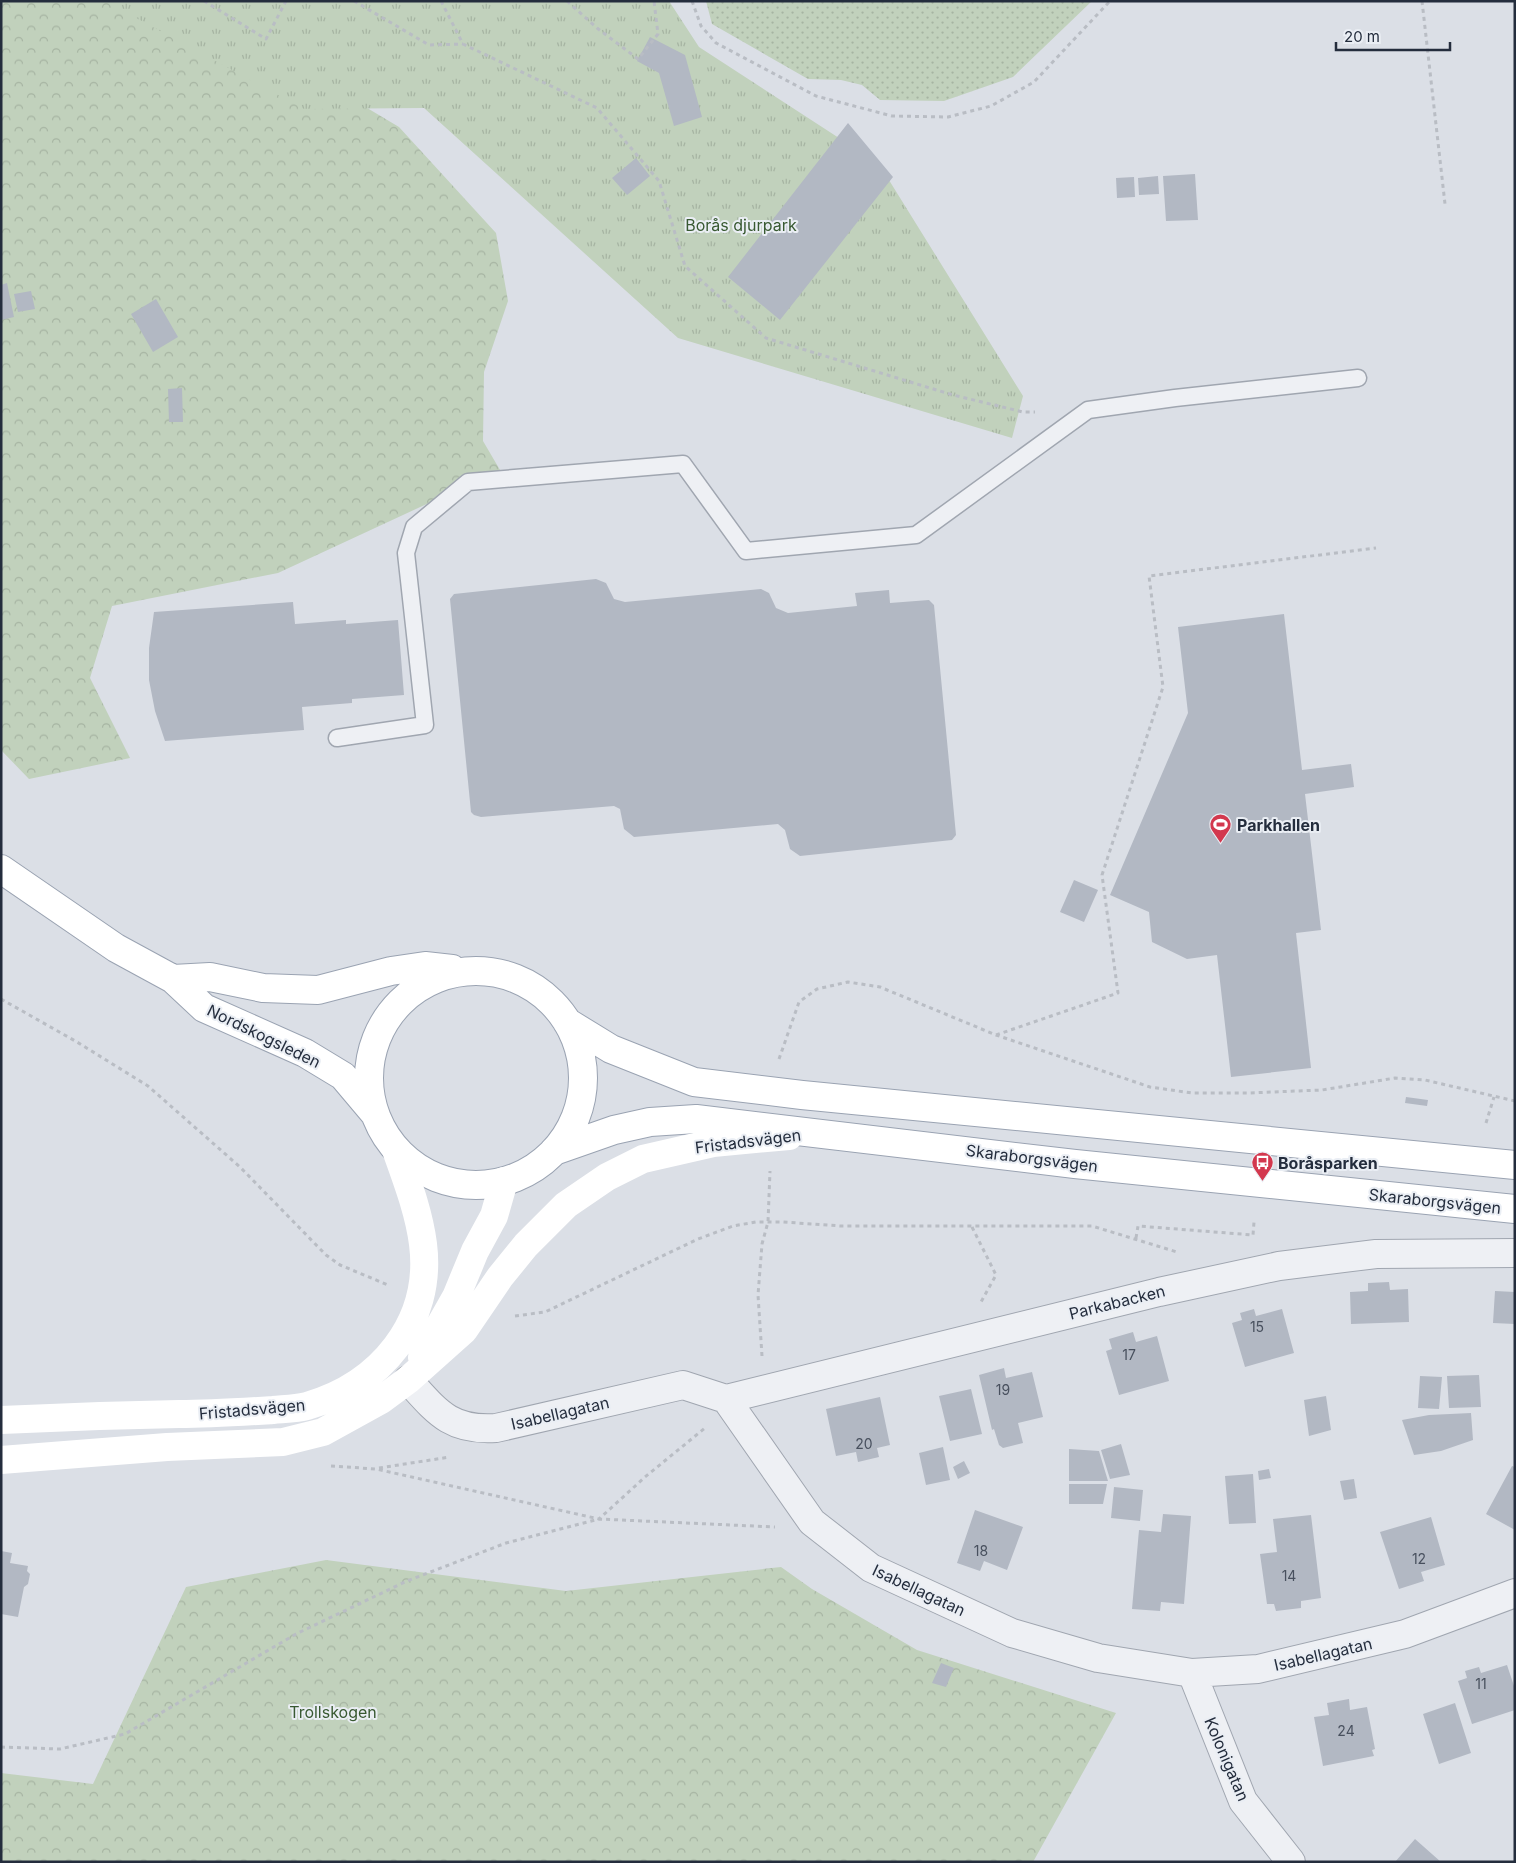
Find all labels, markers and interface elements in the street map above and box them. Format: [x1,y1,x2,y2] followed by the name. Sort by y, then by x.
[1336,20,1450,52] scale bar
[1344,27,1380,46] text: 20 m
[685,215,797,235] park label: Borås djurpark
[1209,813,1233,844] sports icon: Parkhallen
[1237,815,1320,835] place label: Parkhallen
[204,1000,324,1072] street label: Nordskogsleden
[694,1125,802,1157] street label: Fristadsvägen
[965,1140,1099,1176] street label: Skaraborgsvägen
[1250,1151,1274,1182] bus stop icon: Boråsparken
[1278,1153,1378,1173] place label: Boråsparken
[1368,1184,1502,1218] street label: Skaraborgsvägen
[1067,1280,1167,1324] street label: Parkabacken
[1250,1318,1264,1335] house number: 15
[1122,1346,1136,1363] house number: 17
[996,1381,1010,1398] house number: 19
[509,1392,611,1434] street label: Isabellagatan
[198,1394,306,1424] street label: Fristadsvägen
[855,1435,873,1452] house number: 20
[974,1542,988,1559] house number: 18
[1412,1550,1426,1567] house number: 12
[869,1560,969,1620] street label: Isabellagatan
[1282,1567,1296,1584] house number: 14
[1272,1633,1374,1675] street label: Isabellagatan
[1475,1675,1487,1692] house number: 11
[289,1702,377,1722] park label: Trollskogen
[1200,1714,1254,1804] street label: Kolonigatan
[1337,1722,1355,1739] house number: 24

